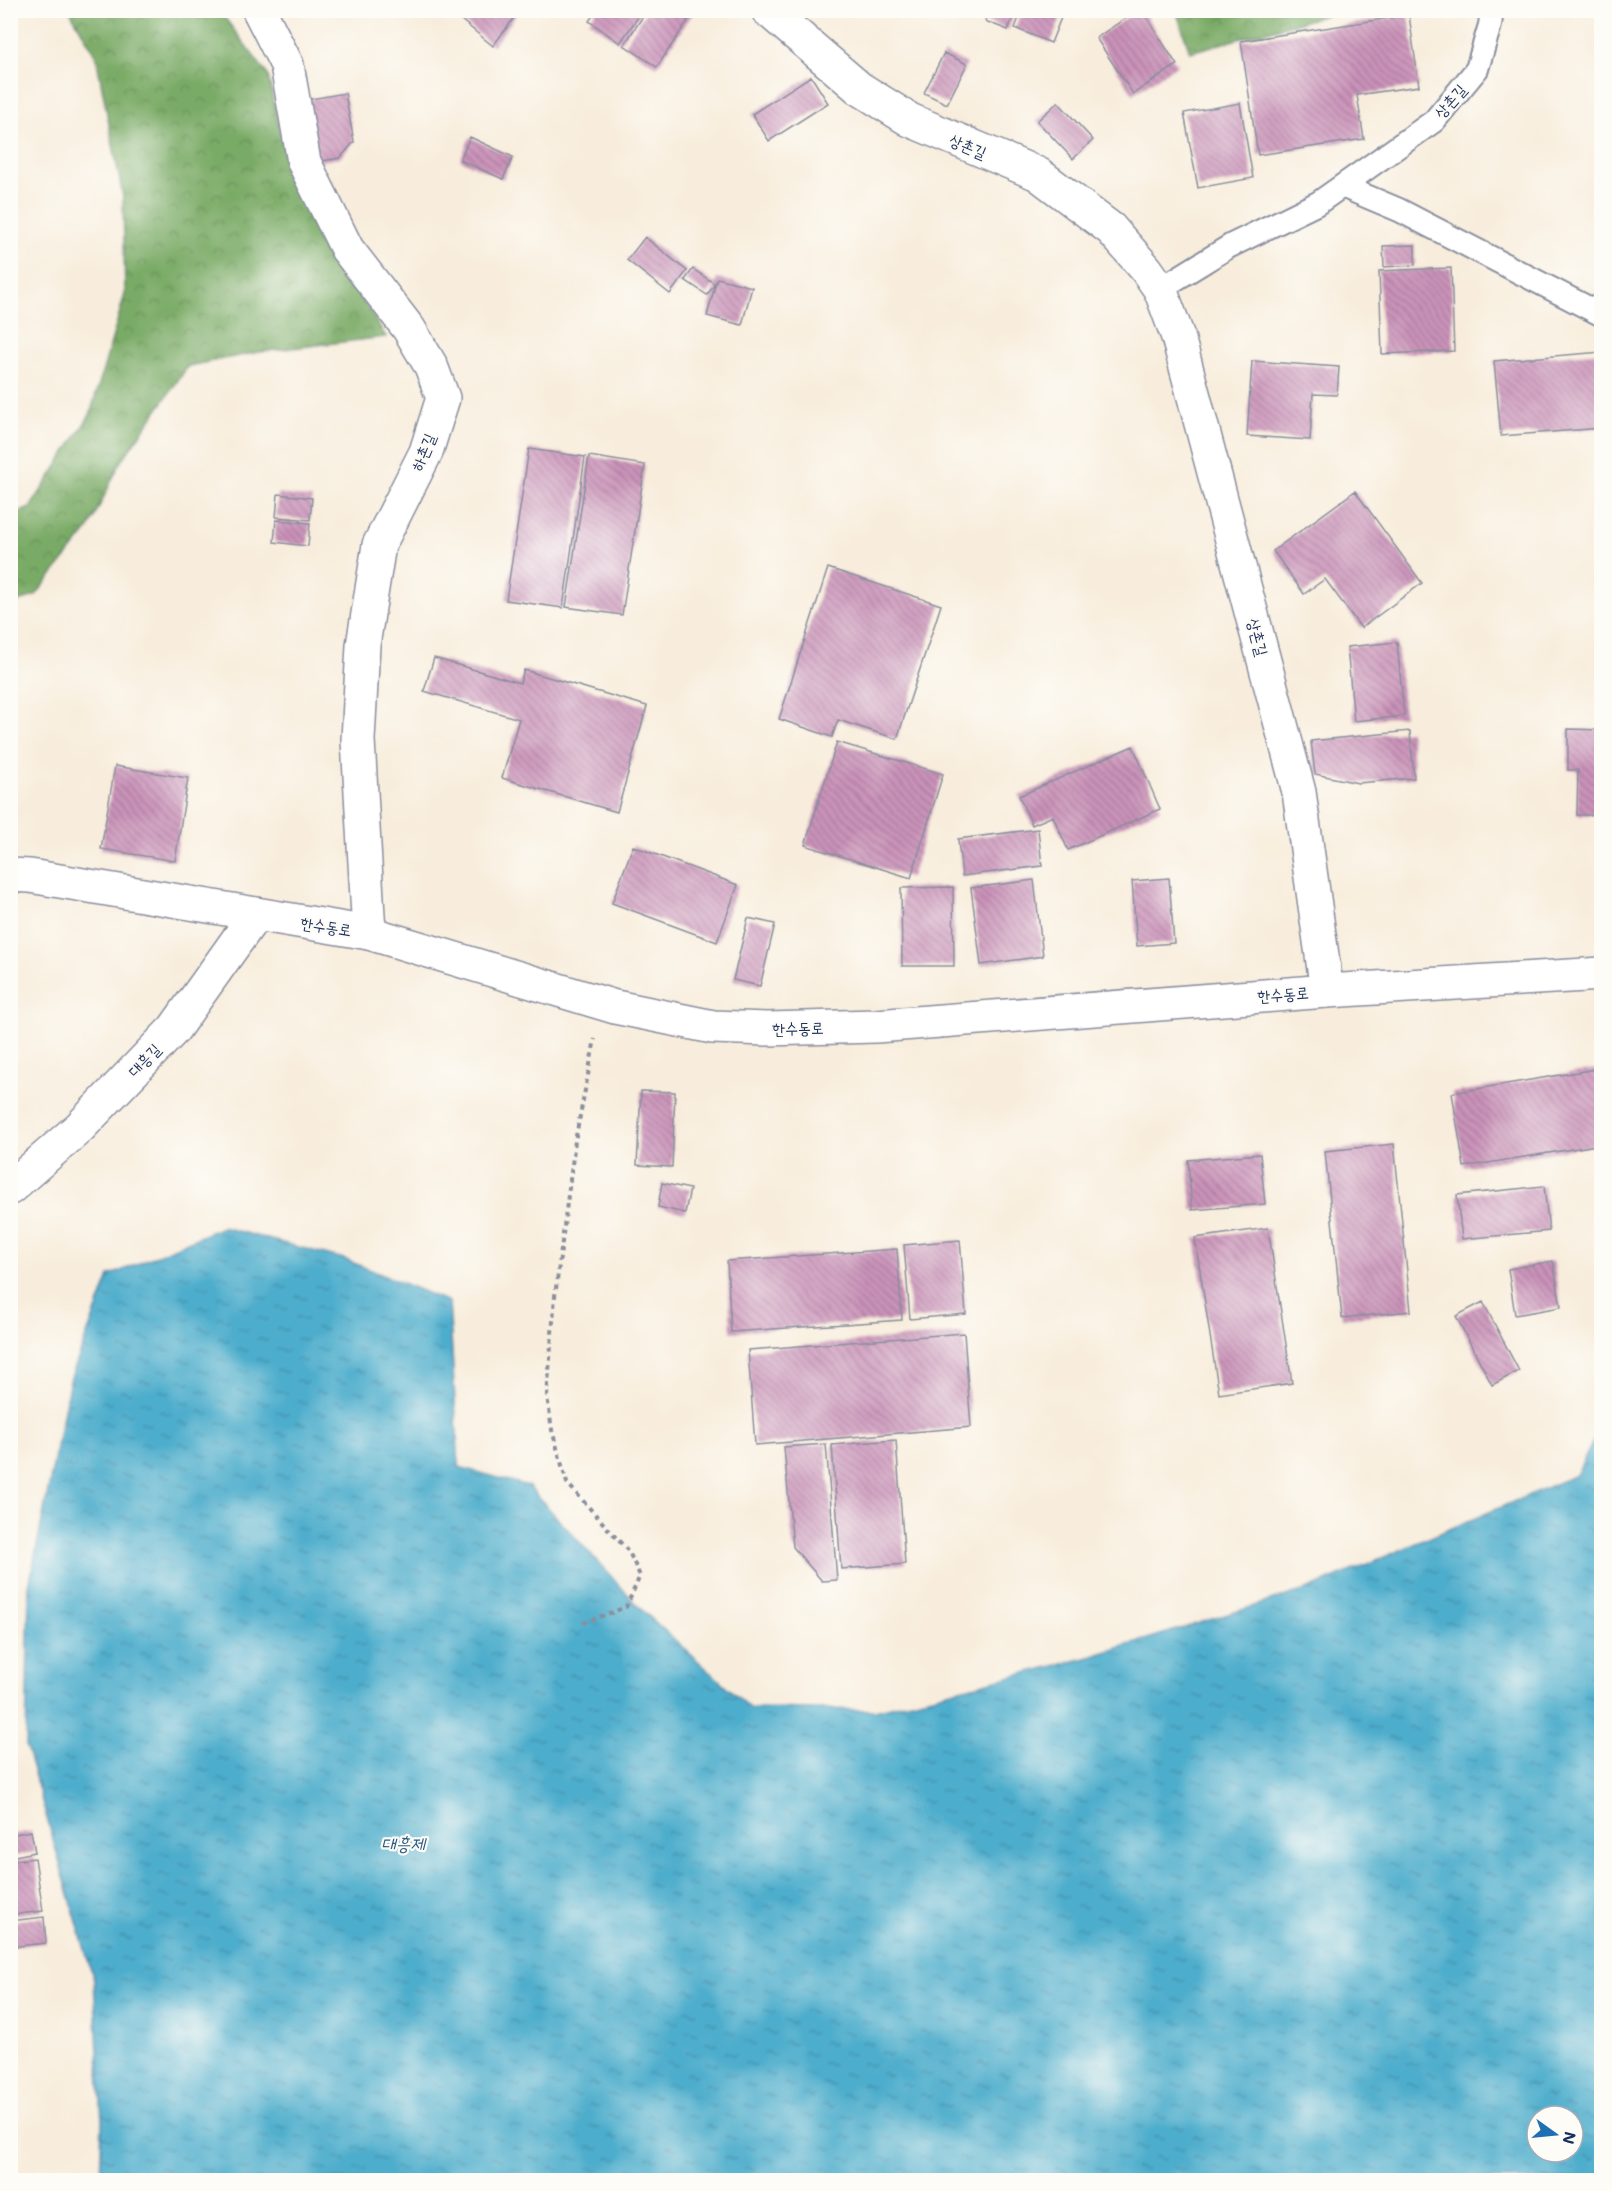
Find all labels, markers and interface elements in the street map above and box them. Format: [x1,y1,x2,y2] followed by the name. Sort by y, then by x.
[1429,79,1470,122] street label: 상촌길
[946,128,990,163] street label: 상촌길
[406,430,440,474] street label: 하촌길
[1243,615,1274,658] street label: 상촌길
[299,911,353,940] street label: 한수동로
[1257,981,1309,1006] street label: 한수동로
[772,1017,824,1038] street label: 한수동로
[123,1038,165,1081] street label: 대흥길
[381,1831,427,1855] water label: 대흥제
[1525,2104,1585,2164] north arrow
[1558,2129,1582,2147] text: N

